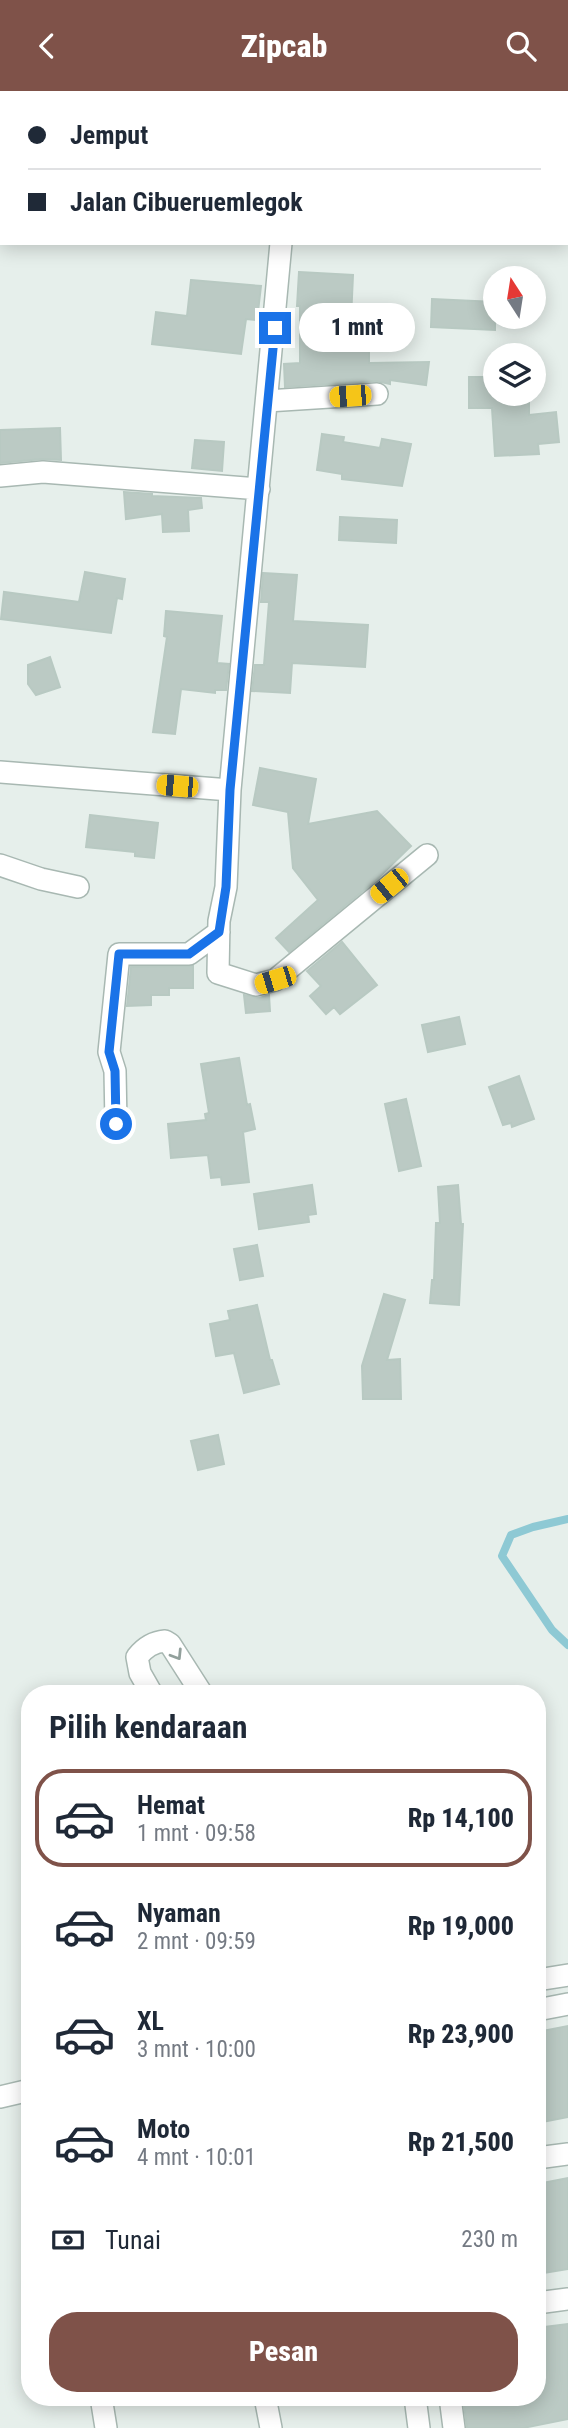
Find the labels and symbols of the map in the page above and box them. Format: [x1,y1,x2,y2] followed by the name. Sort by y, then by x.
[483,266,546,329] north arrow
[300,303,415,353] callout: 1 mnt
[259,312,291,344] route end
[329,384,372,408] car
[156,774,199,798] car
[367,865,412,907] car
[252,964,299,996] car
[100,1108,132,1140] route start
[168,1647,181,1660] one-way arrow

